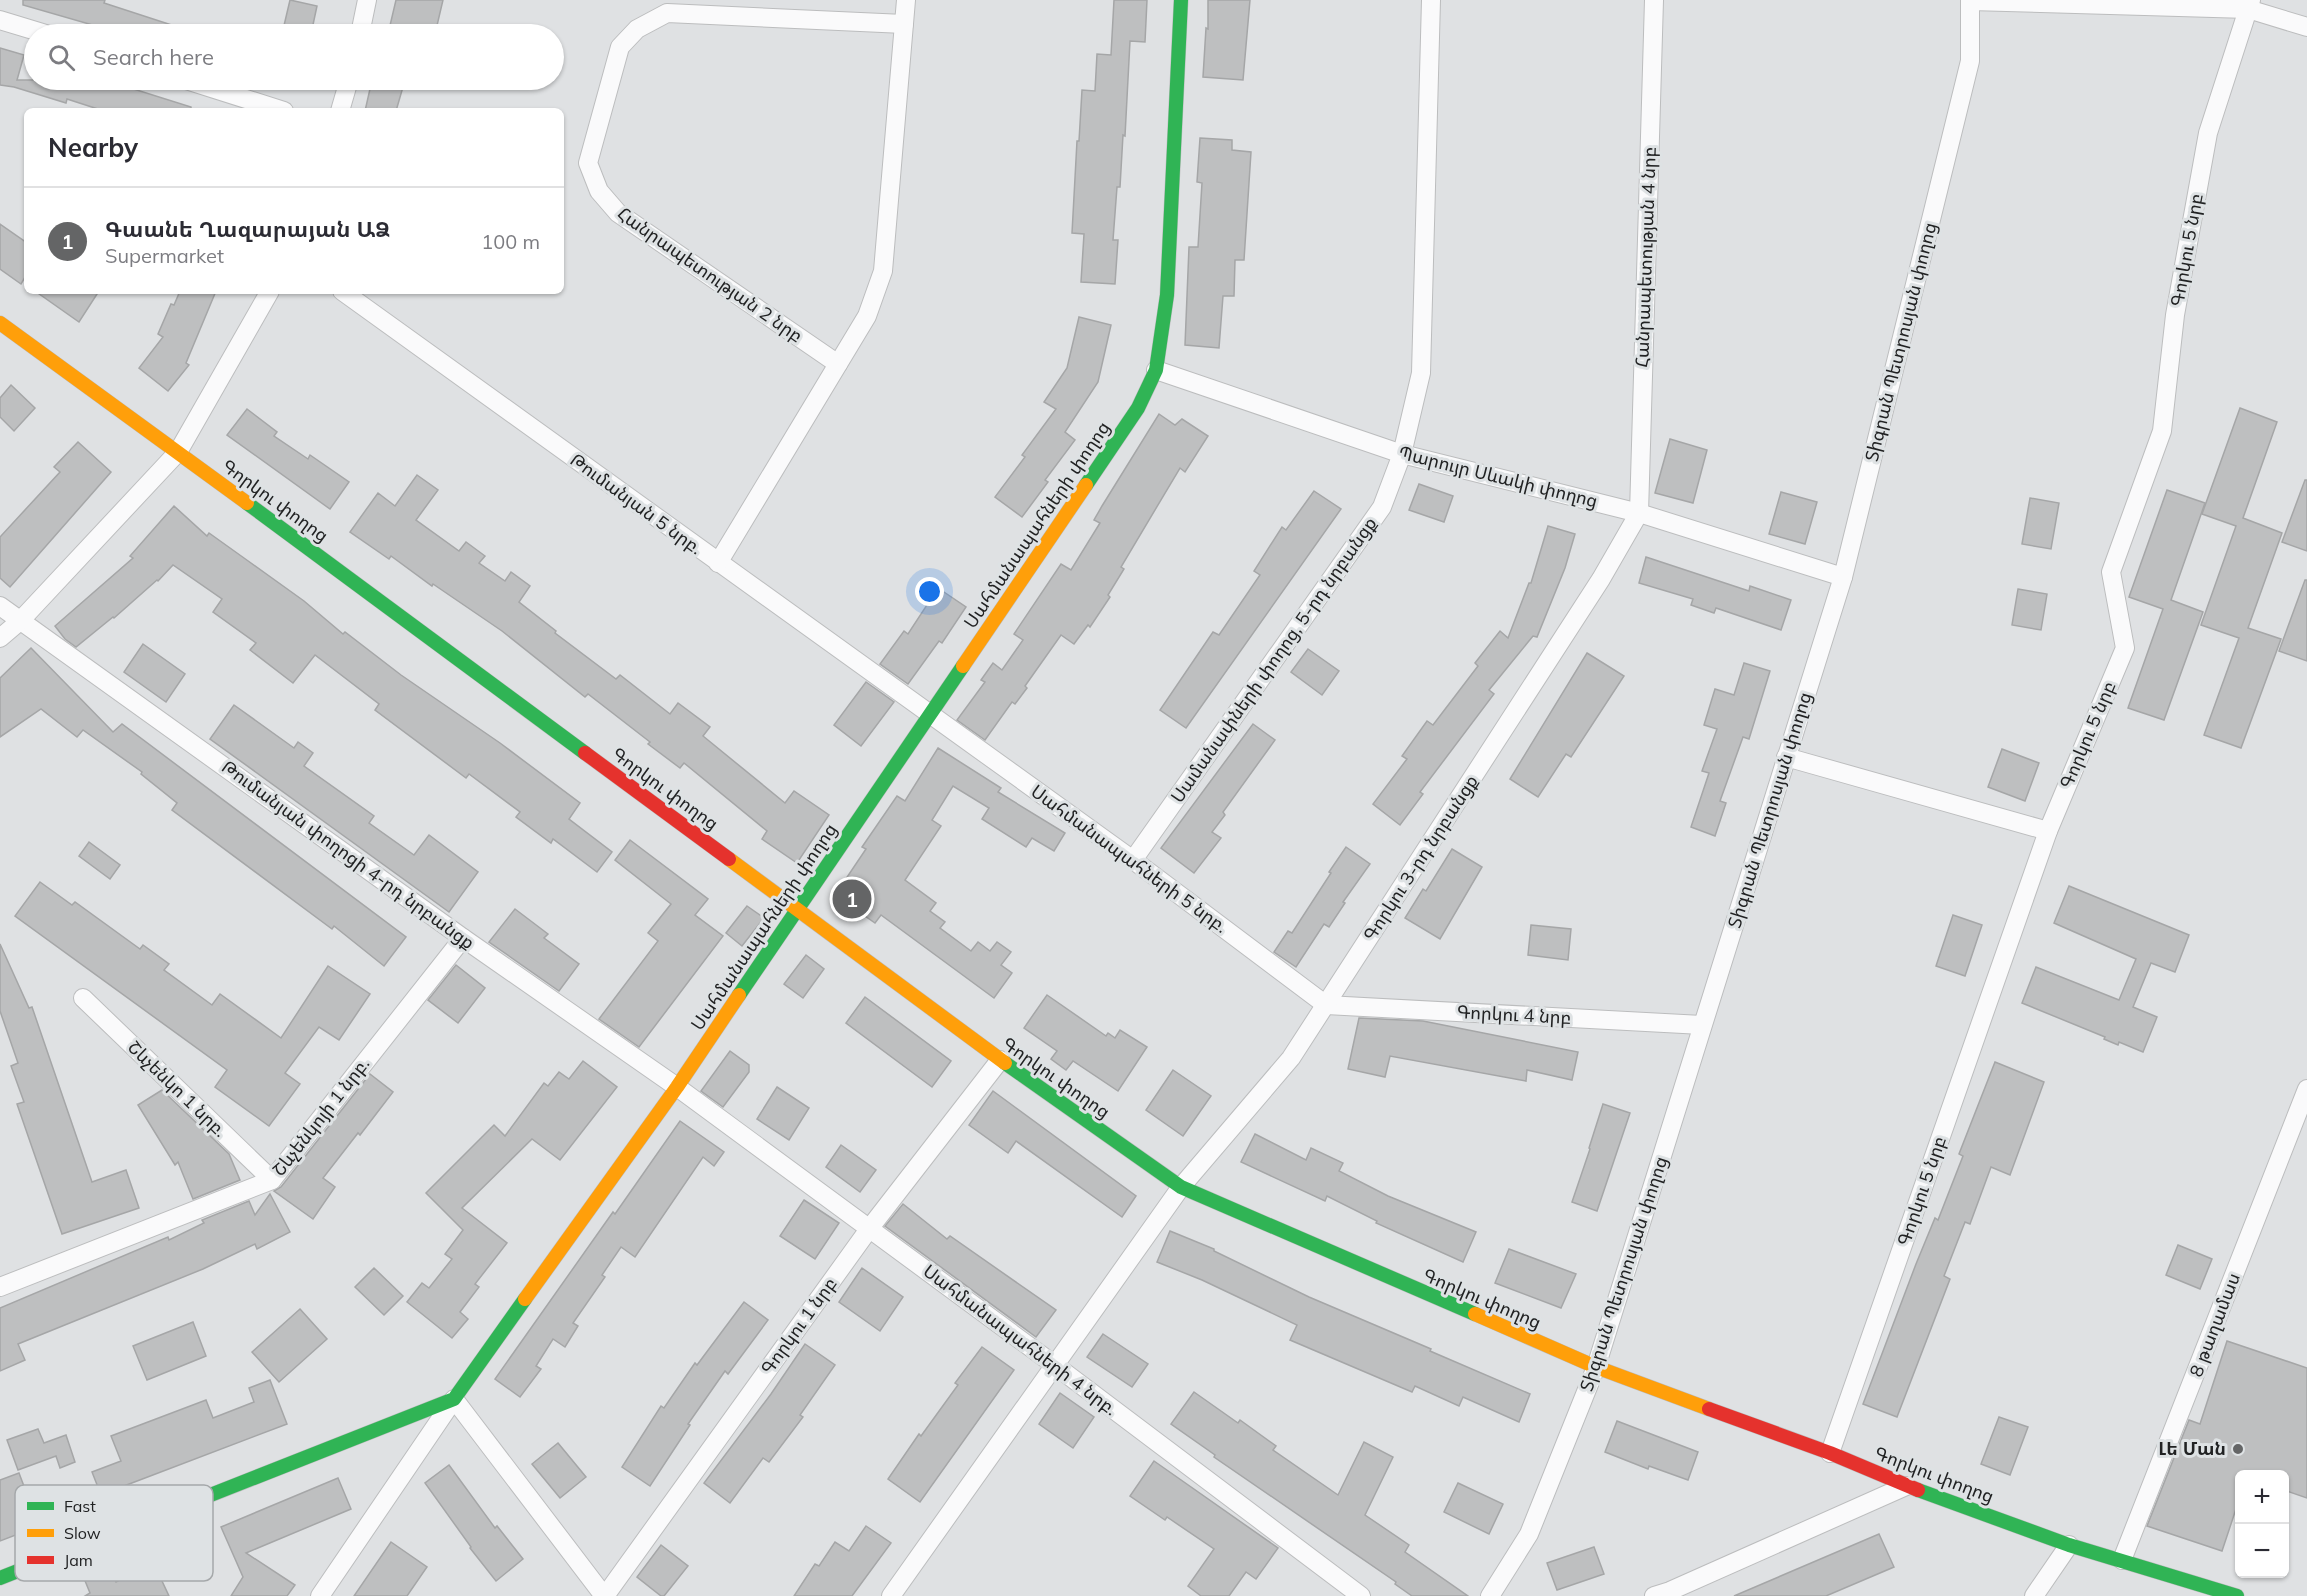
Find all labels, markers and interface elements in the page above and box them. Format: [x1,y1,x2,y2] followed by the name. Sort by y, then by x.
[24,24,564,90] search box
[45,41,78,74] icon: search
[93,43,214,71] text: Search here
[48,131,138,164] text: Nearby
[1630,146,1661,368] street label: Հանրապետության 4 նրբ
[2165,191,2208,308] street label: Գորկու 5 նրբ
[613,202,807,347] street label: Հանրապետության 2 նրբ
[105,215,390,243] text: Գաանե Ղազարայան ԱՁ
[1860,220,1941,464] street label: Տիգրան Պետրոսյան փողոց
[62,229,74,254] text: 1
[481,229,540,254] text: 100 m
[105,243,224,268] text: Supermarket
[959,417,1115,633] street label: Սահմանապահների փողոց
[1396,441,1600,512] street label: Պարույր Սևակի փողոց
[566,448,707,559] street label: Թումանյան 5 նրբ.
[217,454,333,547] street label: Գորկու փողոց
[1166,512,1382,807] street label: Սամանափների փողոց, 5-րդ նրբանցք
[915,577,944,606] your location
[2055,678,2121,792] street label: Գորկու 5 նրբ
[1723,689,1816,931] street label: Տիգրան Պետրոսյան փողոց
[607,742,723,835] street label: Գորկու փողոց
[217,755,479,954] street label: Թումանյան փողոցի 4-րդ նրբանցք
[1358,770,1483,945] street label: Գորկու 3-րդ նրբանցք
[1027,780,1232,938] street label: Սահմանապահների 5 նրբ.
[686,819,842,1035] street label: Սահմանապահների փողոց
[832,876,872,922] pin: 1
[1456,1000,1572,1029] street label: Գորկու 4 նրբ
[998,1032,1115,1123] street label: Գորկու փողոց
[123,1036,232,1142] street label: Շևչենկո 1 նրբ.
[267,1053,374,1181] street label: Շևչենկոյի 1 նրբ.
[1892,1133,1951,1249] street label: Գորկու 5 նրբ
[1575,1154,1672,1394] street label: Տիգրան Պետրոսյան փողոց
[919,1259,1122,1420] street label: Սահմանապահների 4 նրբ.
[1420,1263,1545,1334] street label: Գորկու փողոց
[2184,1270,2245,1380] street label: 8 թաղամաս
[756,1273,842,1379] street label: Գորկու 1 նրբ
[2158,1437,2226,1460] place label: Լե Ման
[1871,1441,1997,1508] street label: Գորկու փողոց
[2231,1442,2245,1456] marker: Լե Ման
[2235,1470,2289,1578] map controls
[2235,1470,2289,1524] button: +
[15,1485,213,1581] legend
[64,1496,96,1516] text: Fast
[64,1523,101,1543] text: Slow
[2235,1524,2289,1578] button: −
[64,1550,93,1570] text: Jam

